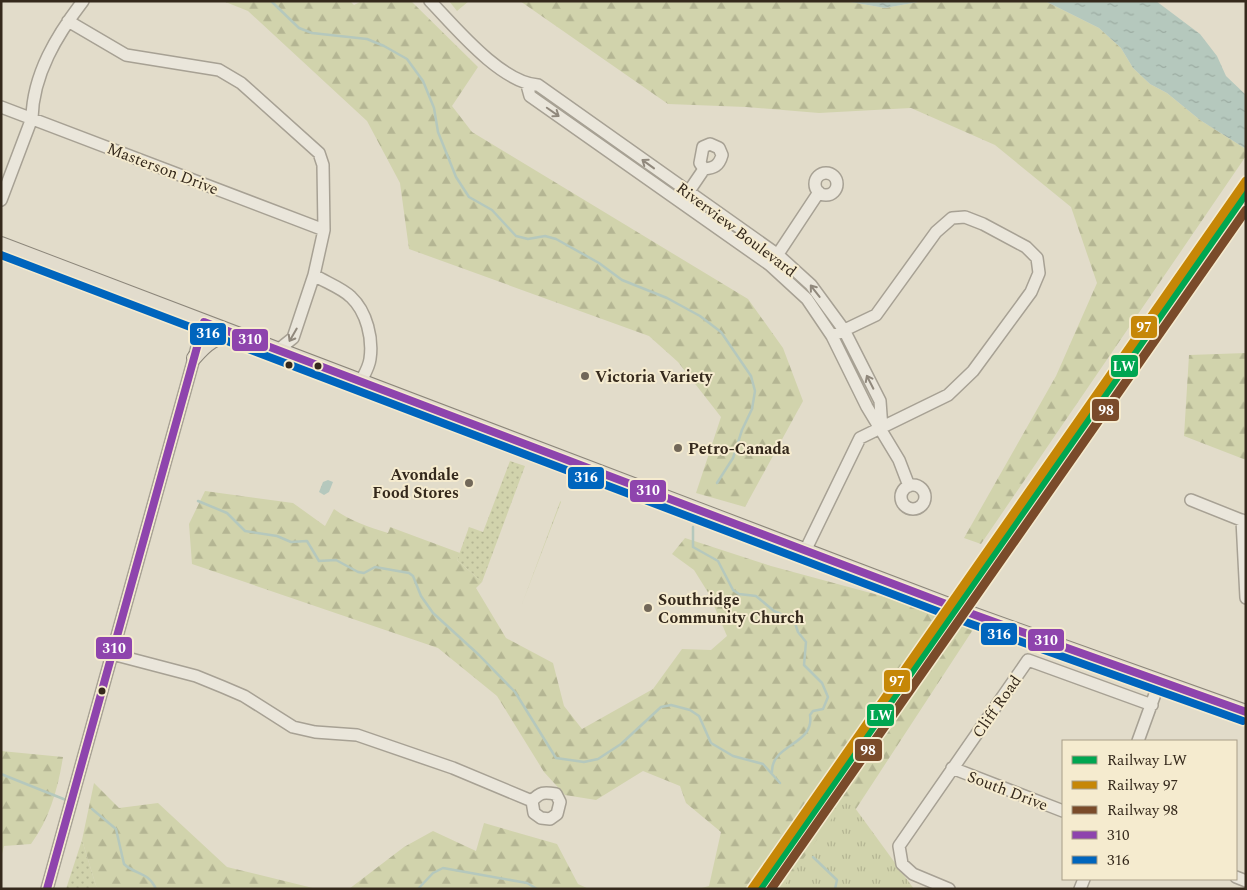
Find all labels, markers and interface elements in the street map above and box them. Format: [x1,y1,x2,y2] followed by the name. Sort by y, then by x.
[546,107,560,117] one-way arrow
[103,137,222,201] street label: Masterson Drive
[641,159,655,169] one-way arrow
[671,176,802,283] street label: Riverview Boulevard
[809,285,820,298] one-way arrow
[1130,315,1158,339] line badge: 97
[1136,317,1152,338] text: 97
[189,322,227,346] line badge: 316
[196,323,220,344] text: 316
[287,327,297,341] one-way arrow
[231,328,269,352] line badge: 310
[238,329,262,350] text: 310
[1110,354,1139,378] line badge: LW
[1112,356,1136,377] text: LW
[284,360,294,370] unlabelled marker
[313,361,323,371] unlabelled marker
[595,365,714,389] place label: Victoria Variety
[579,370,591,382] marker: Victoria Variety
[865,375,874,390] one-way arrow
[1091,398,1120,422] line badge: 98
[1098,400,1114,421] text: 98
[688,437,791,461] place label: Petro-Canada
[672,442,684,454] marker: Petro-Canada
[372,463,459,505] place label: Avondale Food Stores
[567,466,605,490] line badge: 316
[574,467,598,488] text: 316
[463,477,475,489] marker: Avondale Food Stores
[629,479,667,503] line badge: 310
[636,480,660,501] text: 310
[658,588,805,630] place label: Southridge Community Church
[642,602,654,614] marker: Southridge Community Church
[980,622,1018,646] line badge: 316
[987,624,1011,645] text: 316
[1027,628,1065,652] line badge: 310
[1034,630,1058,651] text: 310
[95,636,133,660] line badge: 310
[102,638,126,659] text: 310
[883,669,911,693] line badge: 97
[966,670,1027,743] street label: Cliff Road
[889,671,905,692] text: 97
[97,686,107,696] unlabelled marker
[866,703,895,727] line badge: LW
[869,705,893,726] text: LW
[854,738,883,762] line badge: 98
[860,740,876,761] text: 98
[1062,740,1237,880] legend
[1107,749,1187,772] text: Railway LW
[964,765,1051,817] street label: South Drive
[1107,774,1178,797] text: Railway 97
[1107,799,1178,822] text: Railway 98
[1107,824,1130,847] text: 310
[1107,849,1130,872] text: 316

